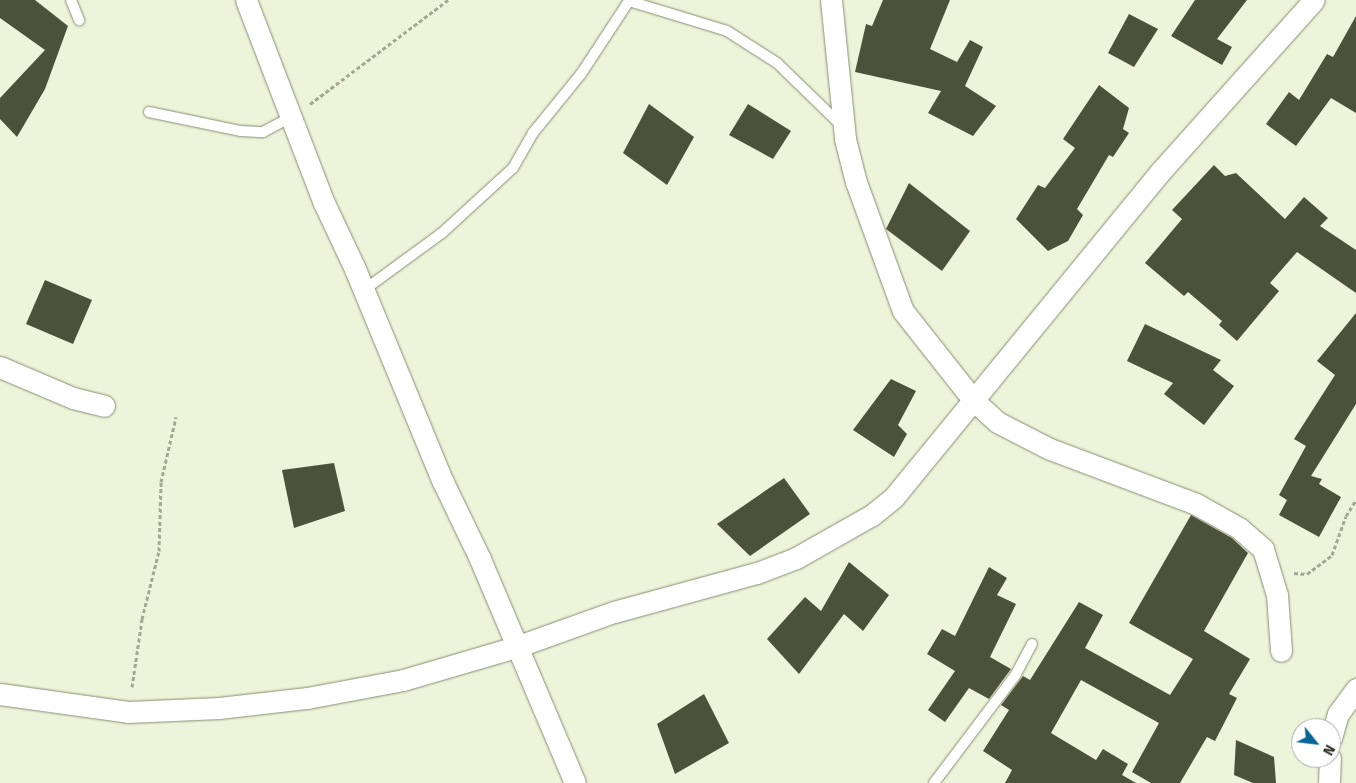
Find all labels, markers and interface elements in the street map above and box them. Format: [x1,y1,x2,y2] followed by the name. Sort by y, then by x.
[1291,718,1341,768] north arrow
[1319,742,1338,758] text: N

